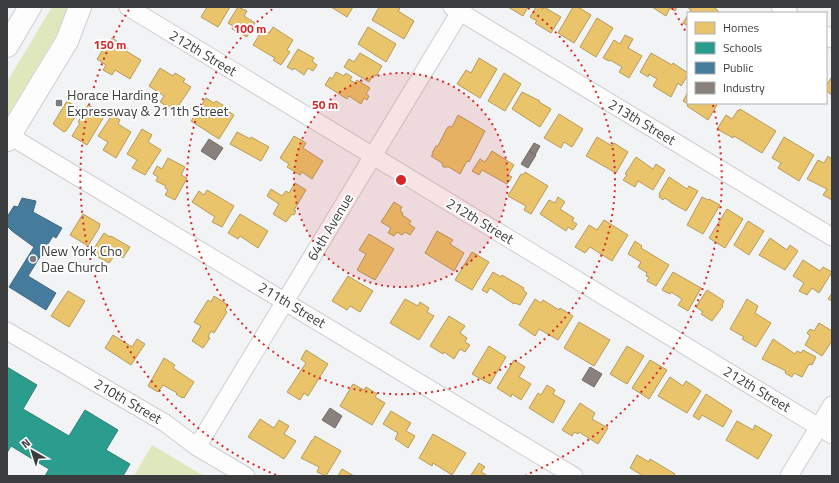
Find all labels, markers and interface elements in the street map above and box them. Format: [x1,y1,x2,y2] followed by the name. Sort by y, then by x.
[687,12,827,104] legend
[723,18,759,37] text: Homes
[234,19,266,38] text: 100 m
[166,24,241,81] street label: 212th Street
[94,35,126,54] text: 150 m
[723,38,763,57] text: Schools
[723,58,753,77] text: Public
[723,78,765,97] text: Industry
[67,84,228,121] place label: Horace Harding Expressway & 211th Street
[605,93,680,150] street label: 213th Street
[312,95,338,114] text: 50 m
[54,98,64,108] marker: Horace Harding Expressway & 211th Street
[394,173,408,187] centre of rings
[301,189,358,264] street label: 64th Avenue
[443,192,518,249] street label: 212th Street
[41,240,122,277] place label: New York Cho Dae Church
[28,254,38,264] marker: New York Cho Dae Church
[255,276,330,333] street label: 211th Street
[720,360,795,417] street label: 212th Street
[90,373,166,428] street label: 210th Street
[12,431,52,471] north arrow
[18,435,34,452] text: N

